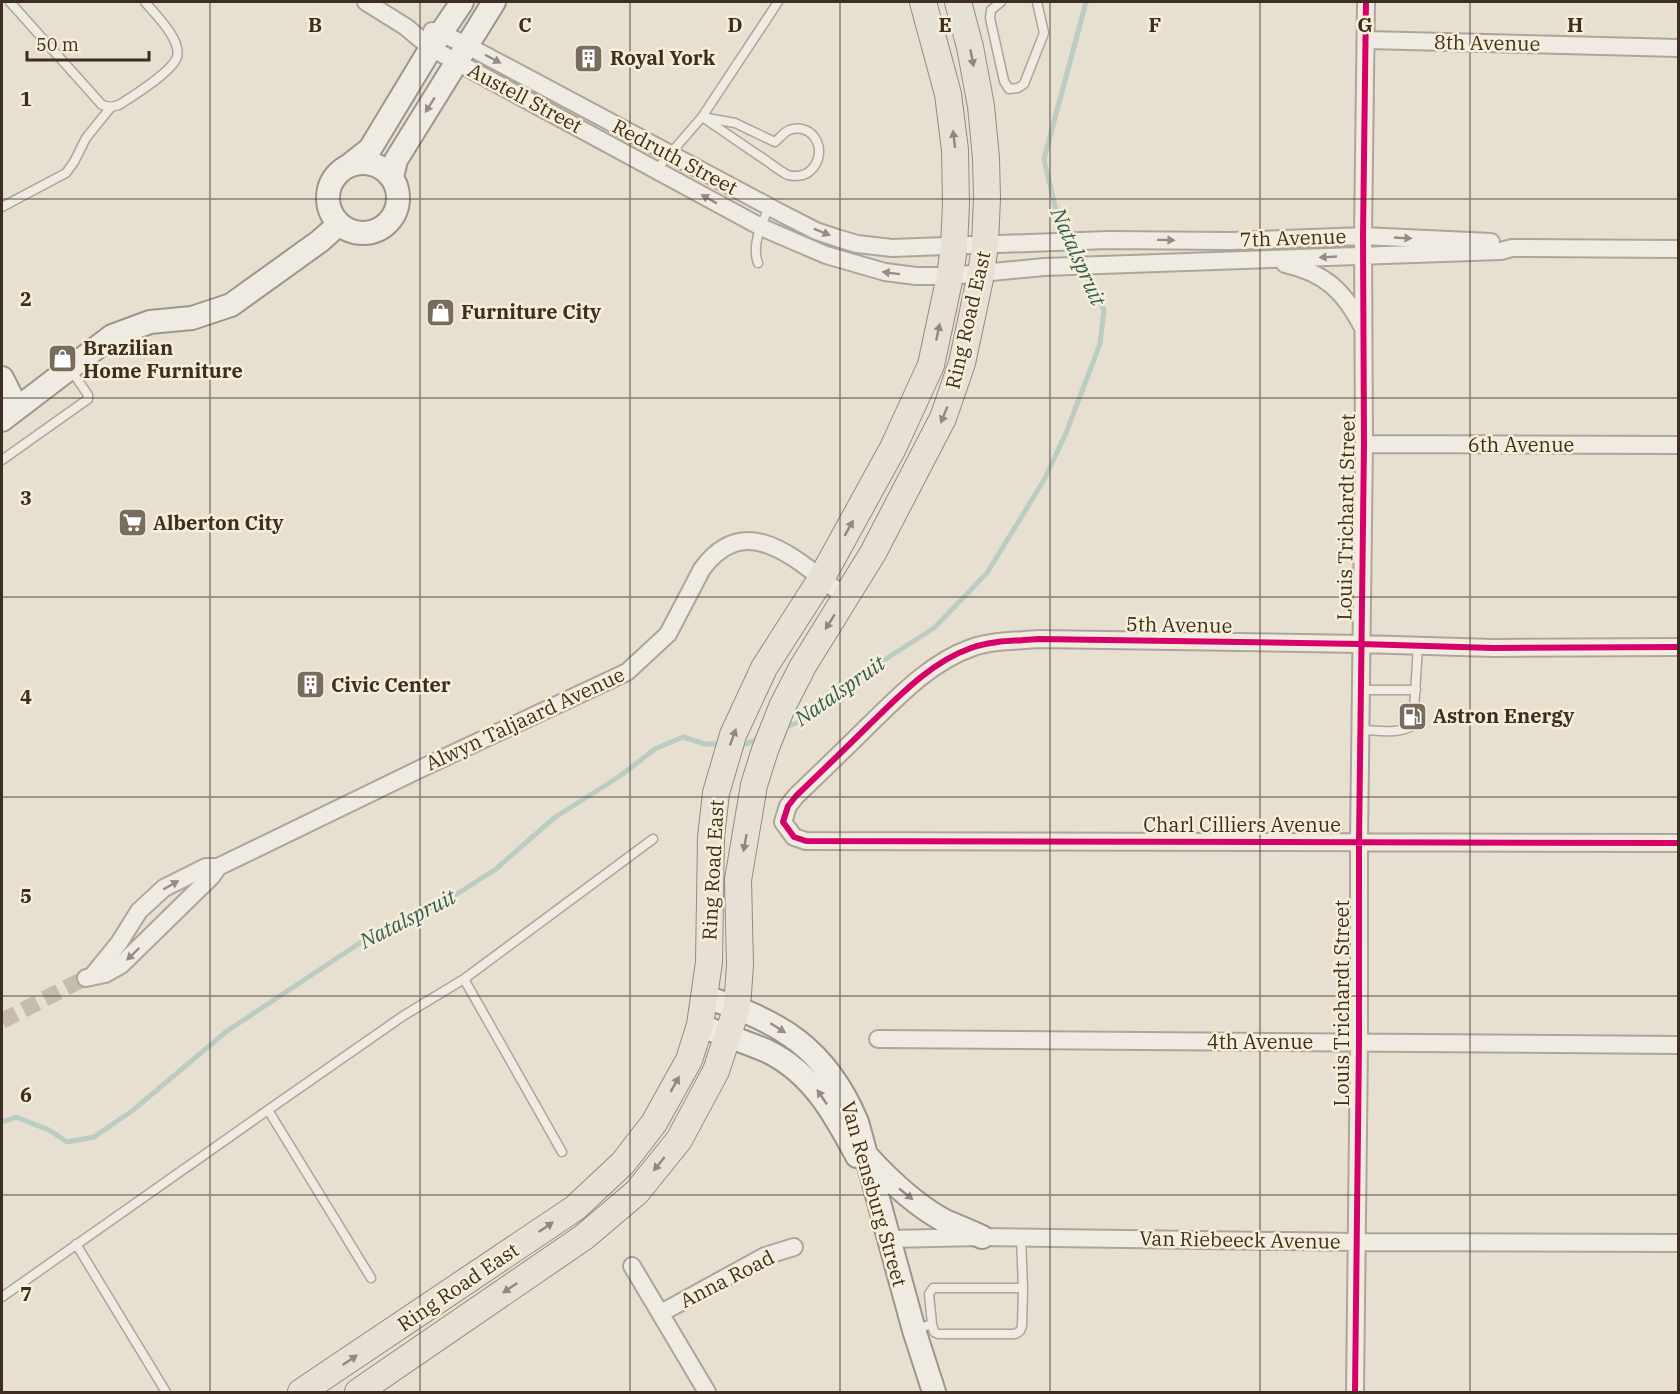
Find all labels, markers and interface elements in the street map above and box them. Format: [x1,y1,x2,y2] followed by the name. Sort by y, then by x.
[308,11,322,38] text: B
[518,11,532,38] text: C
[727,11,743,38] text: D
[938,11,952,38] text: E
[1149,11,1161,38] text: F
[1357,11,1373,38] text: G
[1567,11,1583,38] text: H
[27,24,148,62] scale bar
[1434,28,1540,57] street label: 8th Avenue
[36,33,79,56] text: 50 m
[573,42,605,74] building icon: Royal York
[610,44,716,71] place label: Royal York
[968,49,977,68] one-way arrow
[485,54,502,64] one-way arrow
[463,56,587,139] street label: Austell Street
[20,85,32,112] text: 1
[424,96,436,112] one-way arrow
[608,112,743,201] street label: Redruth Street
[949,129,958,148] one-way arrow
[701,194,718,204] one-way arrow
[1044,202,1113,311] water label: Natalspruit
[1239,222,1347,253] street label: 7th Avenue
[813,227,831,237] one-way arrow
[1393,233,1412,242] one-way arrow
[1157,235,1176,245] one-way arrow
[939,248,997,392] street label: Ring Road East
[1319,253,1338,262] one-way arrow
[882,268,901,277] one-way arrow
[20,285,32,312] text: 2
[424,296,456,328] shop icon: Furniture City
[461,298,602,325] place label: Furniture City
[934,323,943,342] one-way arrow
[83,334,243,384] place label: Brazilian Home Furniture
[46,343,78,375] shop icon: Brazilian Home Furniture
[939,406,949,424] one-way arrow
[1330,413,1361,621] street label: Louis Trichardt Street
[1468,431,1574,458] street label: 6th Avenue
[20,484,32,511] text: 3
[116,507,148,539] supermarket icon: Alberton City
[153,509,284,536] place label: Alberton City
[844,520,855,536] one-way arrow
[1126,610,1232,639] street label: 5th Avenue
[825,614,836,630] one-way arrow
[788,648,891,732] water label: Natalspruit
[421,661,629,777] street label: Alwyn Taljaard Avenue
[294,669,326,701] building icon: Civic Center
[331,671,451,698] place label: Civic Center
[20,683,32,710] text: 4
[1396,700,1428,732] fuel station icon: Astron Energy
[1433,702,1575,729] place label: Astron Energy
[728,728,738,746] one-way arrow
[695,799,730,941] street label: Ring Road East
[1143,811,1341,838] street label: Charl Cilliers Avenue
[740,833,749,852] one-way arrow
[162,880,179,890] one-way arrow
[20,882,32,909] text: 5
[354,882,461,955] water label: Natalspruit
[1328,900,1355,1106] street label: Louis Trichardt Street
[127,946,141,960] one-way arrow
[770,1023,786,1034] one-way arrow
[1207,1028,1313,1055] street label: 4th Avenue
[670,1075,680,1092] one-way arrow
[20,1081,32,1108] text: 6
[817,1089,828,1105] one-way arrow
[835,1098,914,1290] street label: Van Rensburg Street
[654,1157,666,1172] one-way arrow
[898,1187,913,1199] one-way arrow
[538,1221,554,1233] one-way arrow
[1139,1224,1341,1255] street label: Van Riebeeck Avenue
[392,1236,524,1337] street label: Ring Road East
[675,1243,779,1314] street label: Anna Road
[20,1280,32,1307] text: 7
[502,1282,518,1293] one-way arrow
[342,1355,358,1366] one-way arrow

